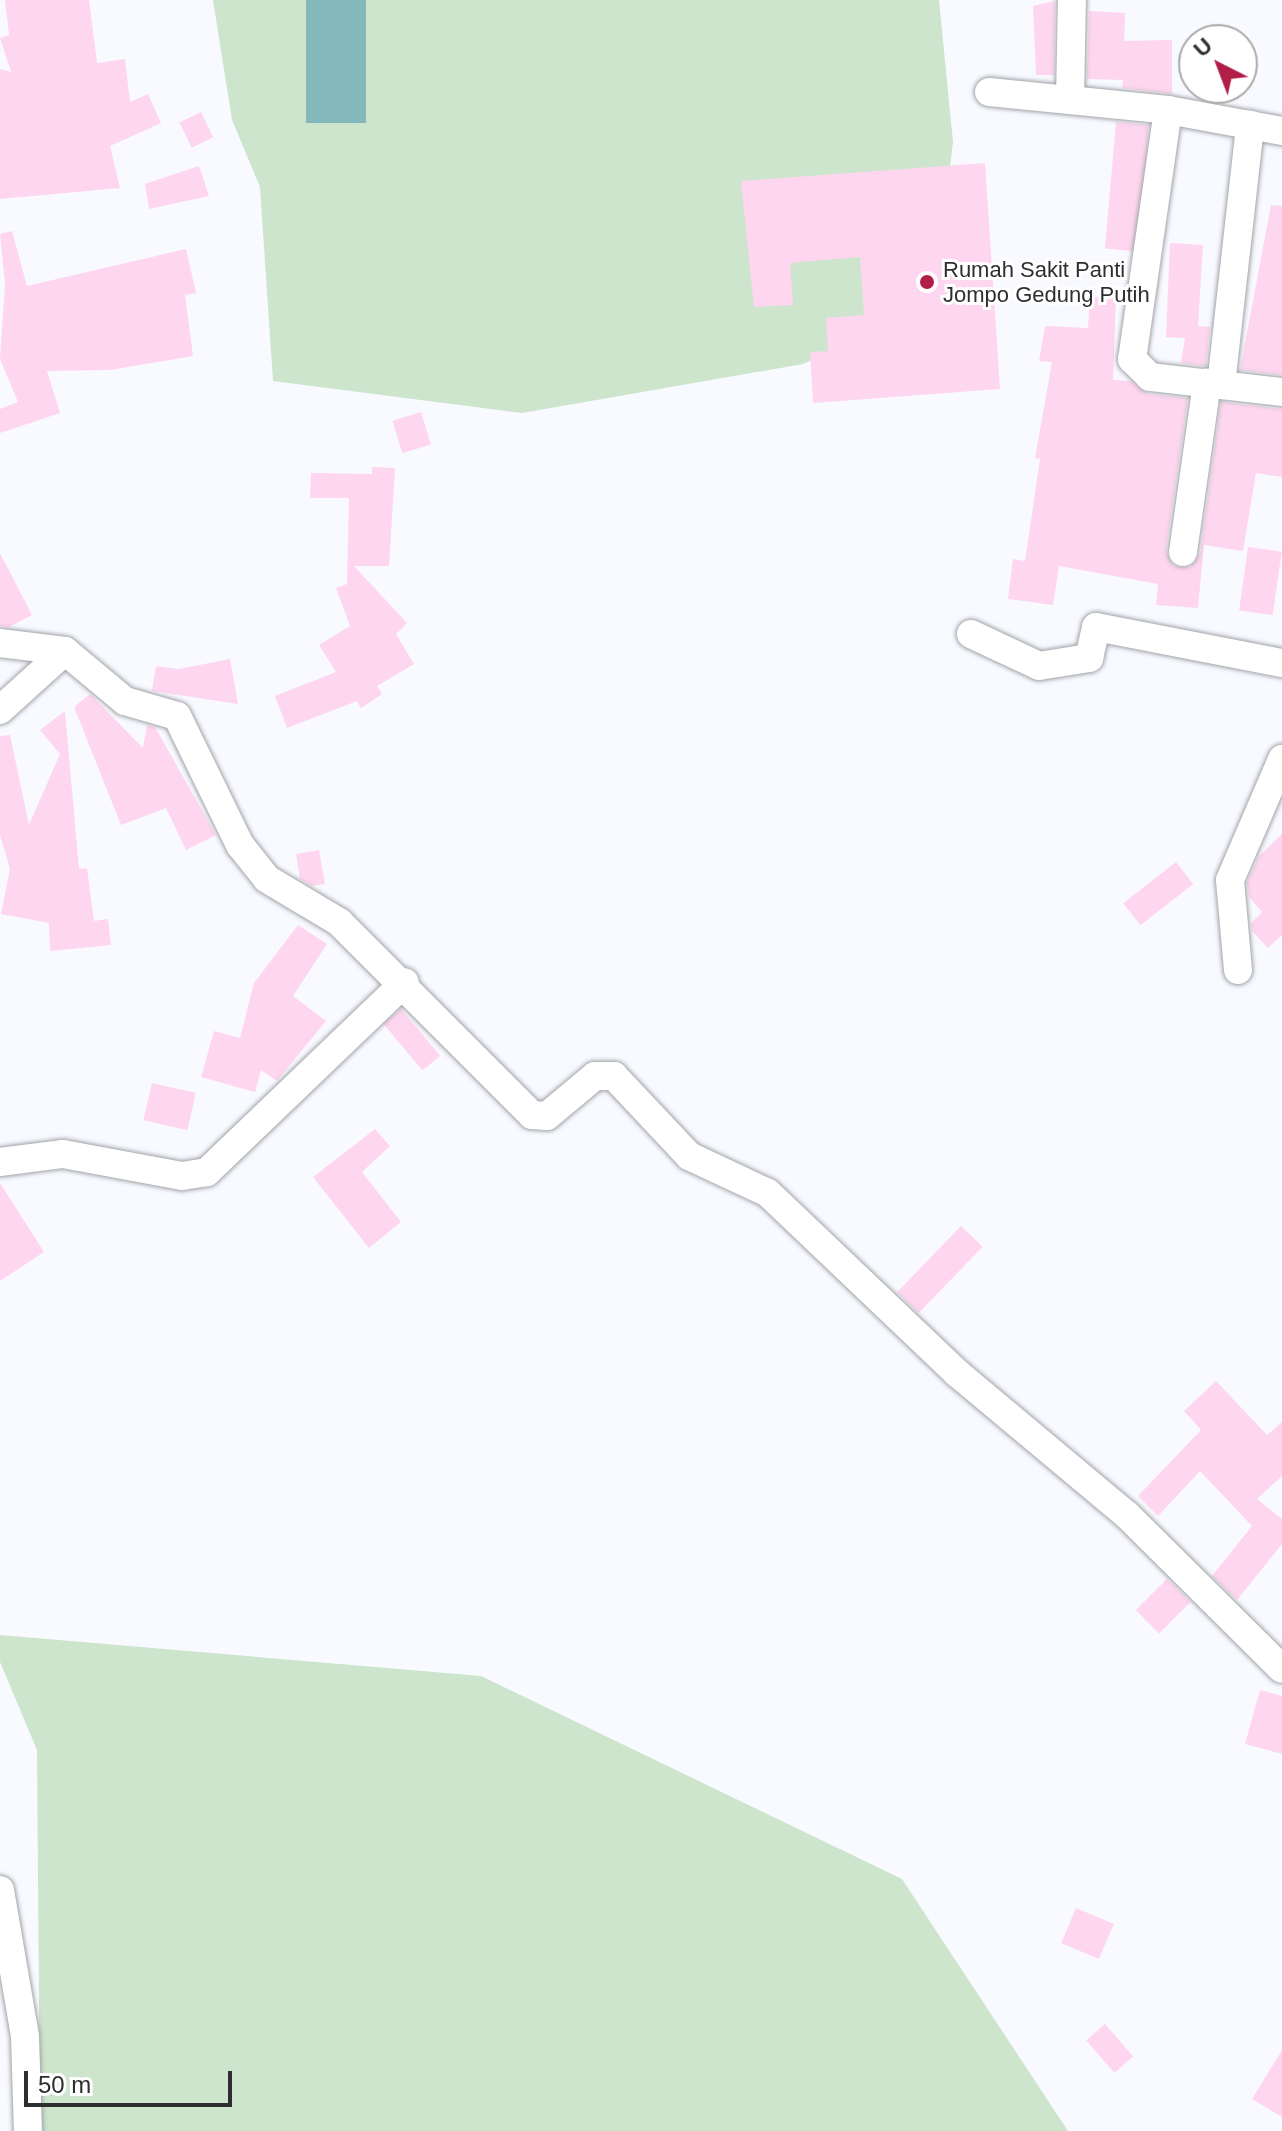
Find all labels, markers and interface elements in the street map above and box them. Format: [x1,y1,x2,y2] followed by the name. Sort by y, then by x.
[1178,24,1258,104] north arrow
[1189,33,1217,62] text: U
[943,256,1150,308] place label: Rumah Sakit Panti Jompo Gedung Putih
[918,273,936,291] marker: Rumah Sakit Panti Jompo Gedung Putih
[28,2055,236,2105] scale bar
[38,2071,91,2098] text: 50 m

